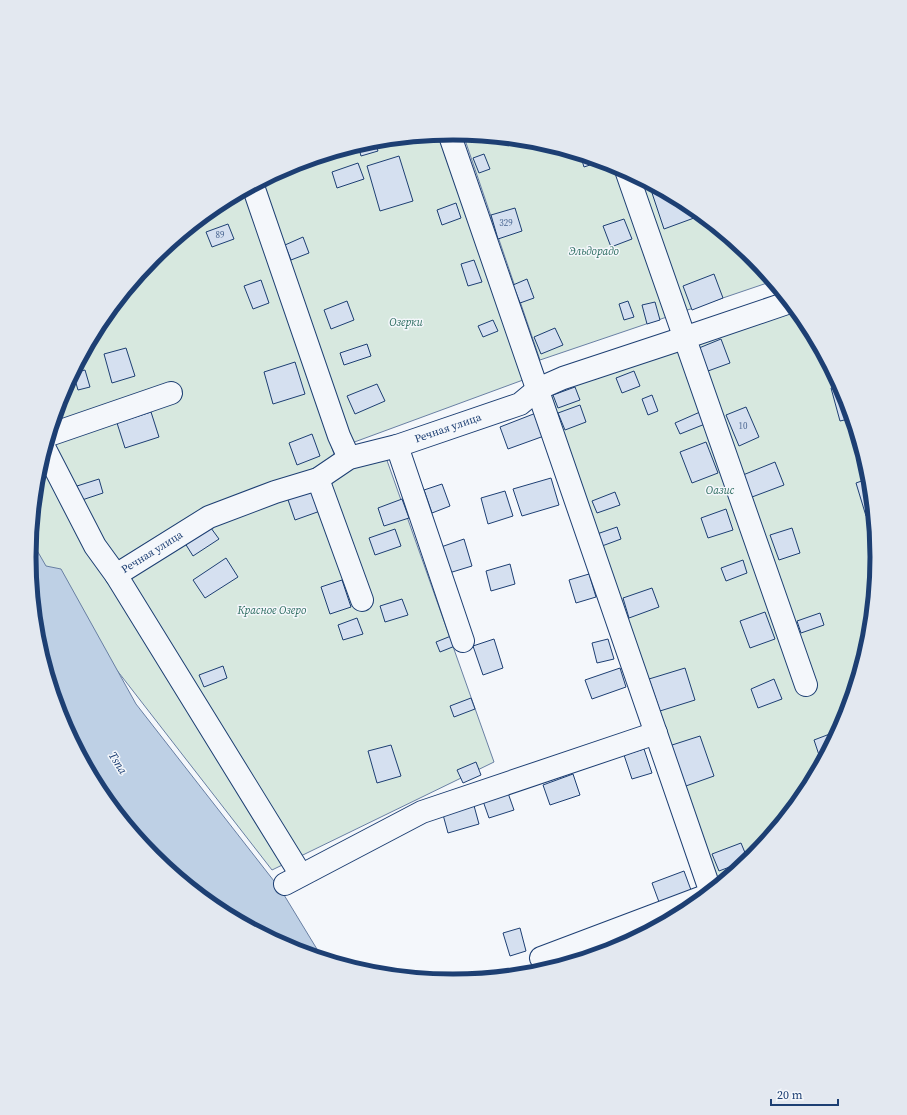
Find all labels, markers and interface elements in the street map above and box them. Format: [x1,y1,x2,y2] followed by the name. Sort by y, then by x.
[499,217,513,229] house number: 329
[215,229,225,241] house number: 89
[569,244,620,259] park label: Эльдорадо
[389,315,423,330] park label: Озерки
[413,409,484,446] street label: Речная улица
[738,420,748,432] house number: 10
[706,483,735,498] park label: Оазис
[118,527,186,577] street label: Речная улица
[237,603,307,618] park label: Красное Озеро
[105,749,131,778] water label: Tsna
[771,1081,838,1107] scale bar
[777,1087,803,1103] text: 20 m

